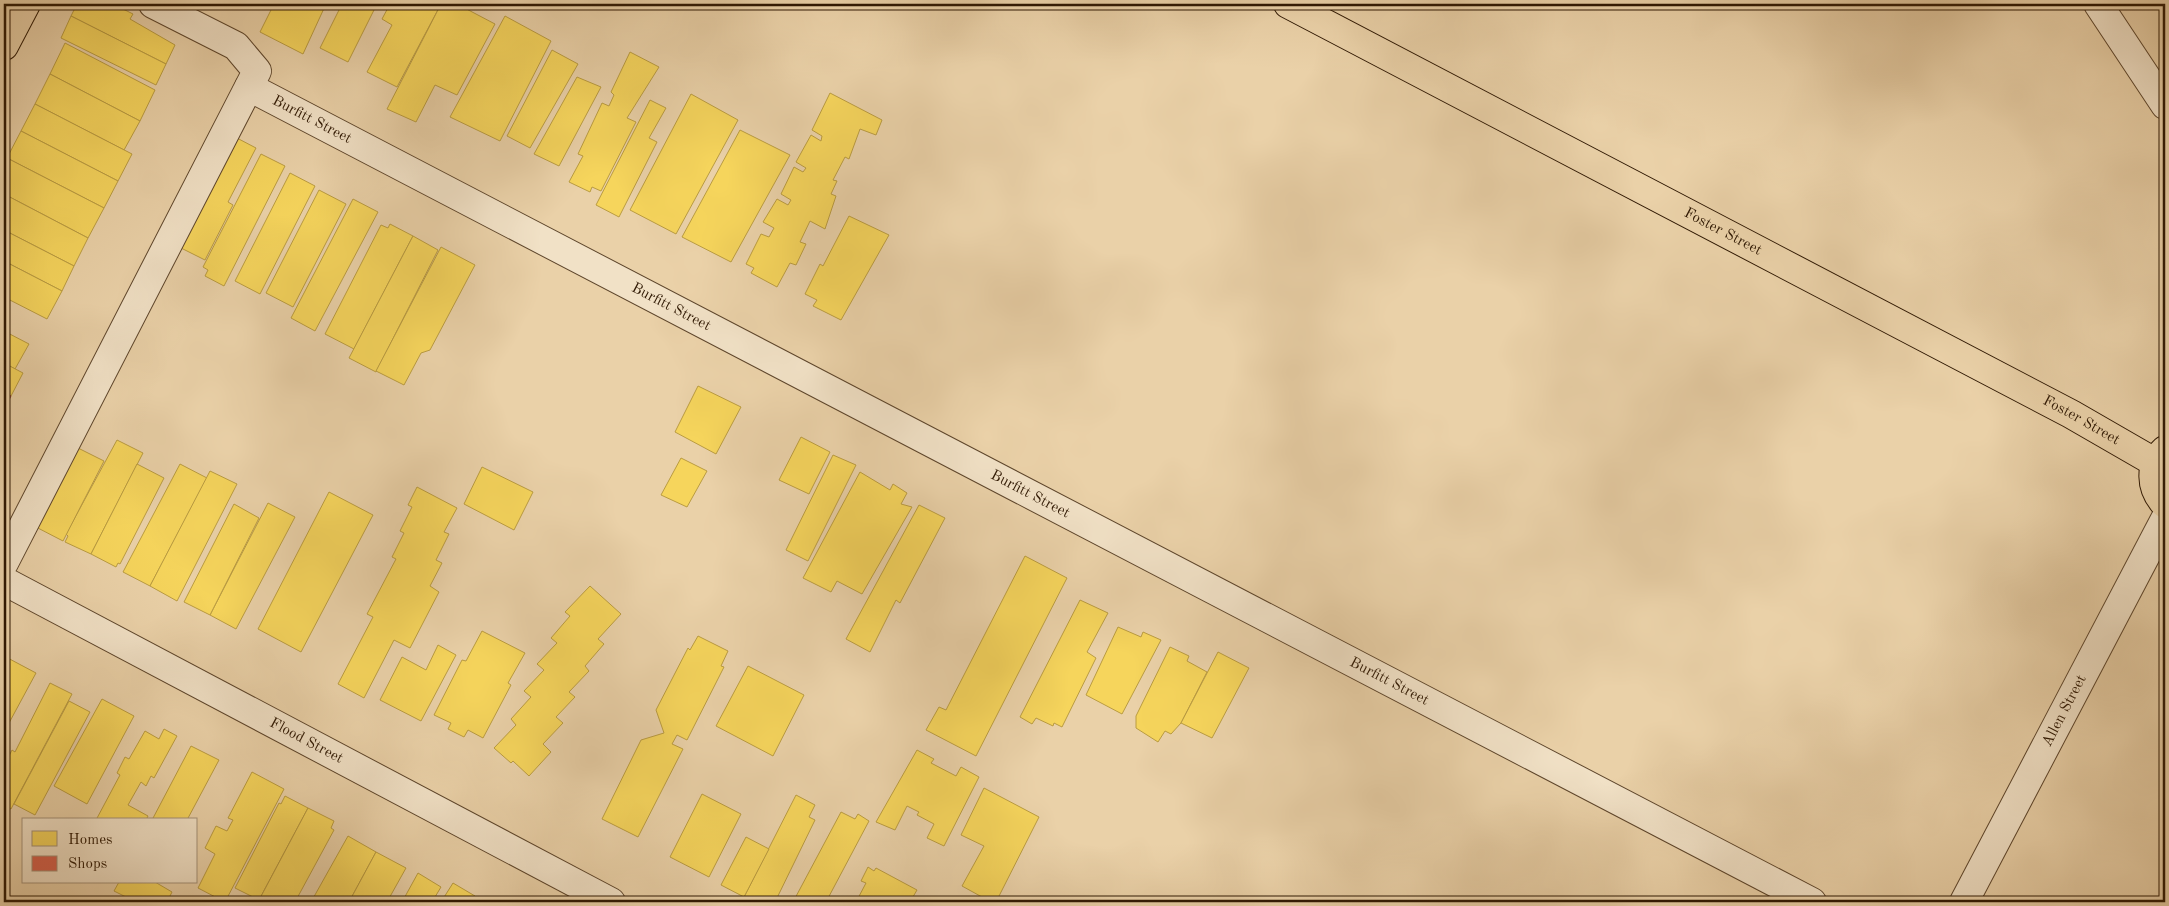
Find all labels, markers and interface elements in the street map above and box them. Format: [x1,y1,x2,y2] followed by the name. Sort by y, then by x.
[270,93,354,147] street label: Burfitt Street
[1682,205,1764,258] street label: Foster Street
[629,280,713,334] street label: Burfitt Street
[2040,393,2122,448] street label: Foster Street
[988,468,1072,521] street label: Burfitt Street
[1347,655,1431,708] street label: Burfitt Street
[2039,672,2089,749] street label: Allen Street
[267,715,346,766] street label: Flood Street
[22,818,198,884] legend
[68,833,113,848] text: Homes
[68,857,107,872] text: Shops

